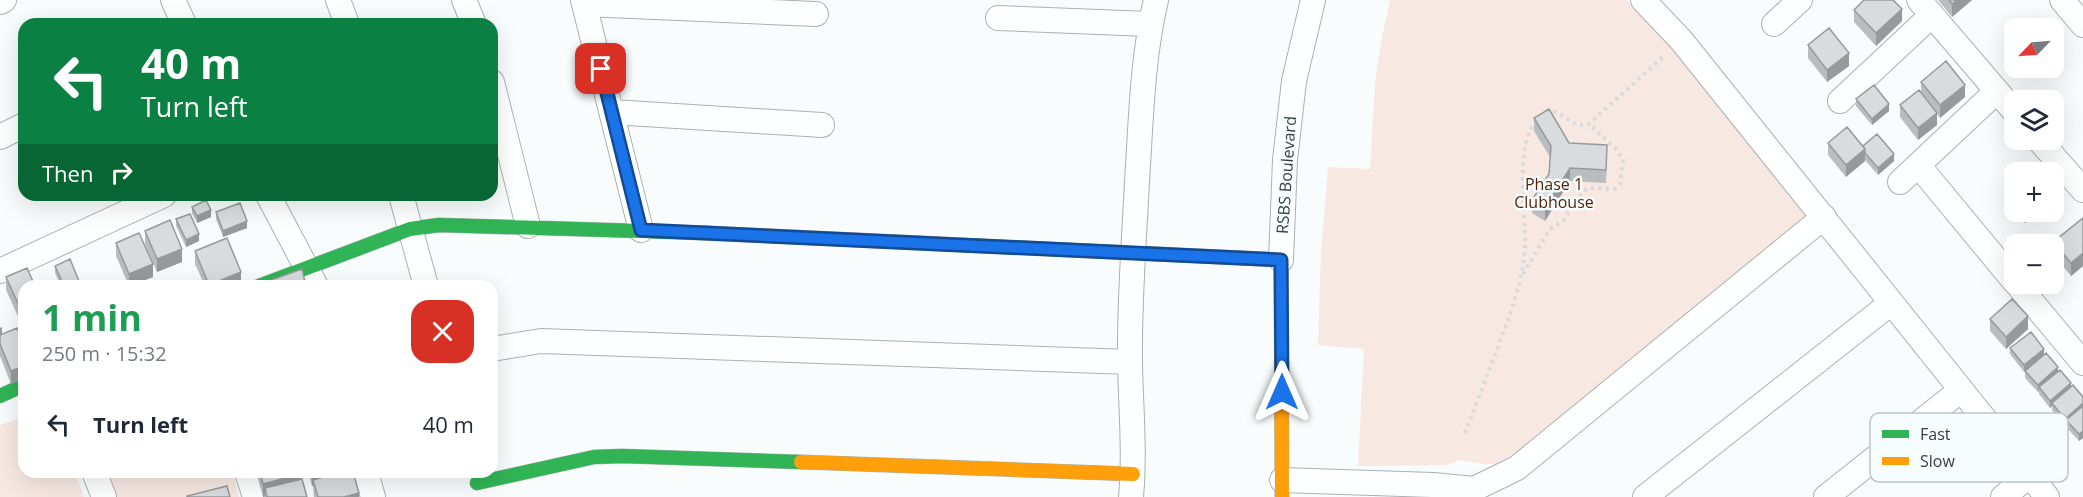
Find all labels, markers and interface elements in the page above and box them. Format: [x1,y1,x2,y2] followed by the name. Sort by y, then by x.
[2004,18,2064,78] north arrow
[2004,18,2064,294] map controls
[141,34,241,91] text: 40 m
[42,42,120,120] icon: left
[575,43,626,94] pin
[584,52,617,85] icon: arrive
[141,88,248,125] text: Turn left
[2004,90,2064,150] button: layers
[1271,115,1301,235] street label: RSBS Boulevard
[105,156,138,189] icon: right
[42,158,93,188] text: Then
[2004,162,2064,222] button: +
[1514,173,1594,213] park label: Phase 1 Clubhouse
[2004,234,2064,294] button: −
[42,293,142,342] text: 1 min
[411,300,474,363] button: close
[42,340,167,367] text: 250 m · 15:32
[1250,360,1314,424] position arrow
[42,408,75,441] icon: left
[93,409,188,439] text: Turn left
[423,409,474,439] text: 40 m
[1870,413,2068,482] legend
[1920,423,1951,445] text: Fast
[1920,450,1955,472] text: Slow

